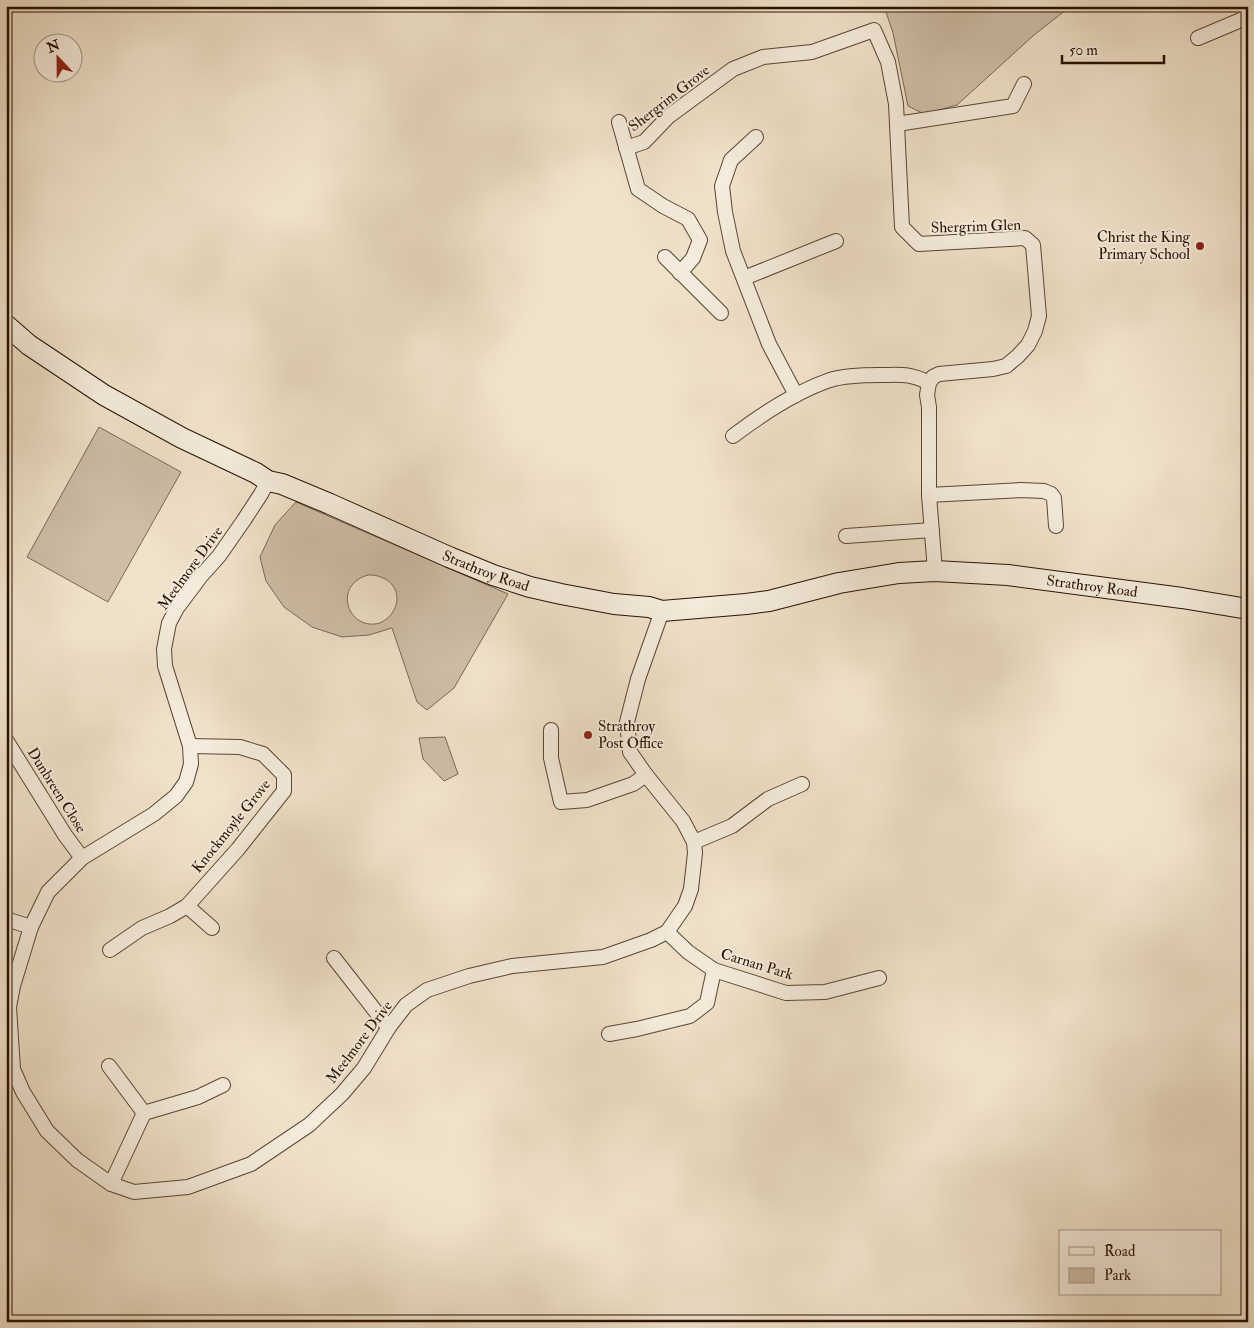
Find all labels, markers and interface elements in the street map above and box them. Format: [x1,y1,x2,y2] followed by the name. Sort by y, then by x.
[32,32,82,82] north arrow
[1062,32,1164,64] scale bar
[43,36,63,57] text: N
[1069,41,1098,60] text: 50 m
[625,61,714,136] street label: Shergrim Grove
[931,215,1022,238] street label: Shergrim Glen
[1097,228,1191,264] place label: Christ the King Primary School
[1194,240,1206,252] marker: Christ the King Primary School
[154,523,227,614] street label: Meelmore Drive
[439,546,532,596] street label: Strathroy Road
[1045,571,1139,602] street label: Strathroy Road
[598,717,663,753] place label: Strathroy Post Office
[582,729,594,741] marker: Strathroy Post Office
[23,744,90,837] street label: Dunbreen Close
[188,776,275,877] street label: Knockmoyle Grove
[718,944,795,984] street label: Carnan Park
[322,997,397,1087] street label: Meelmore Drive
[1059,1230,1222,1296] legend
[1104,1242,1136,1261] text: Road
[1104,1266,1131,1285] text: Park

